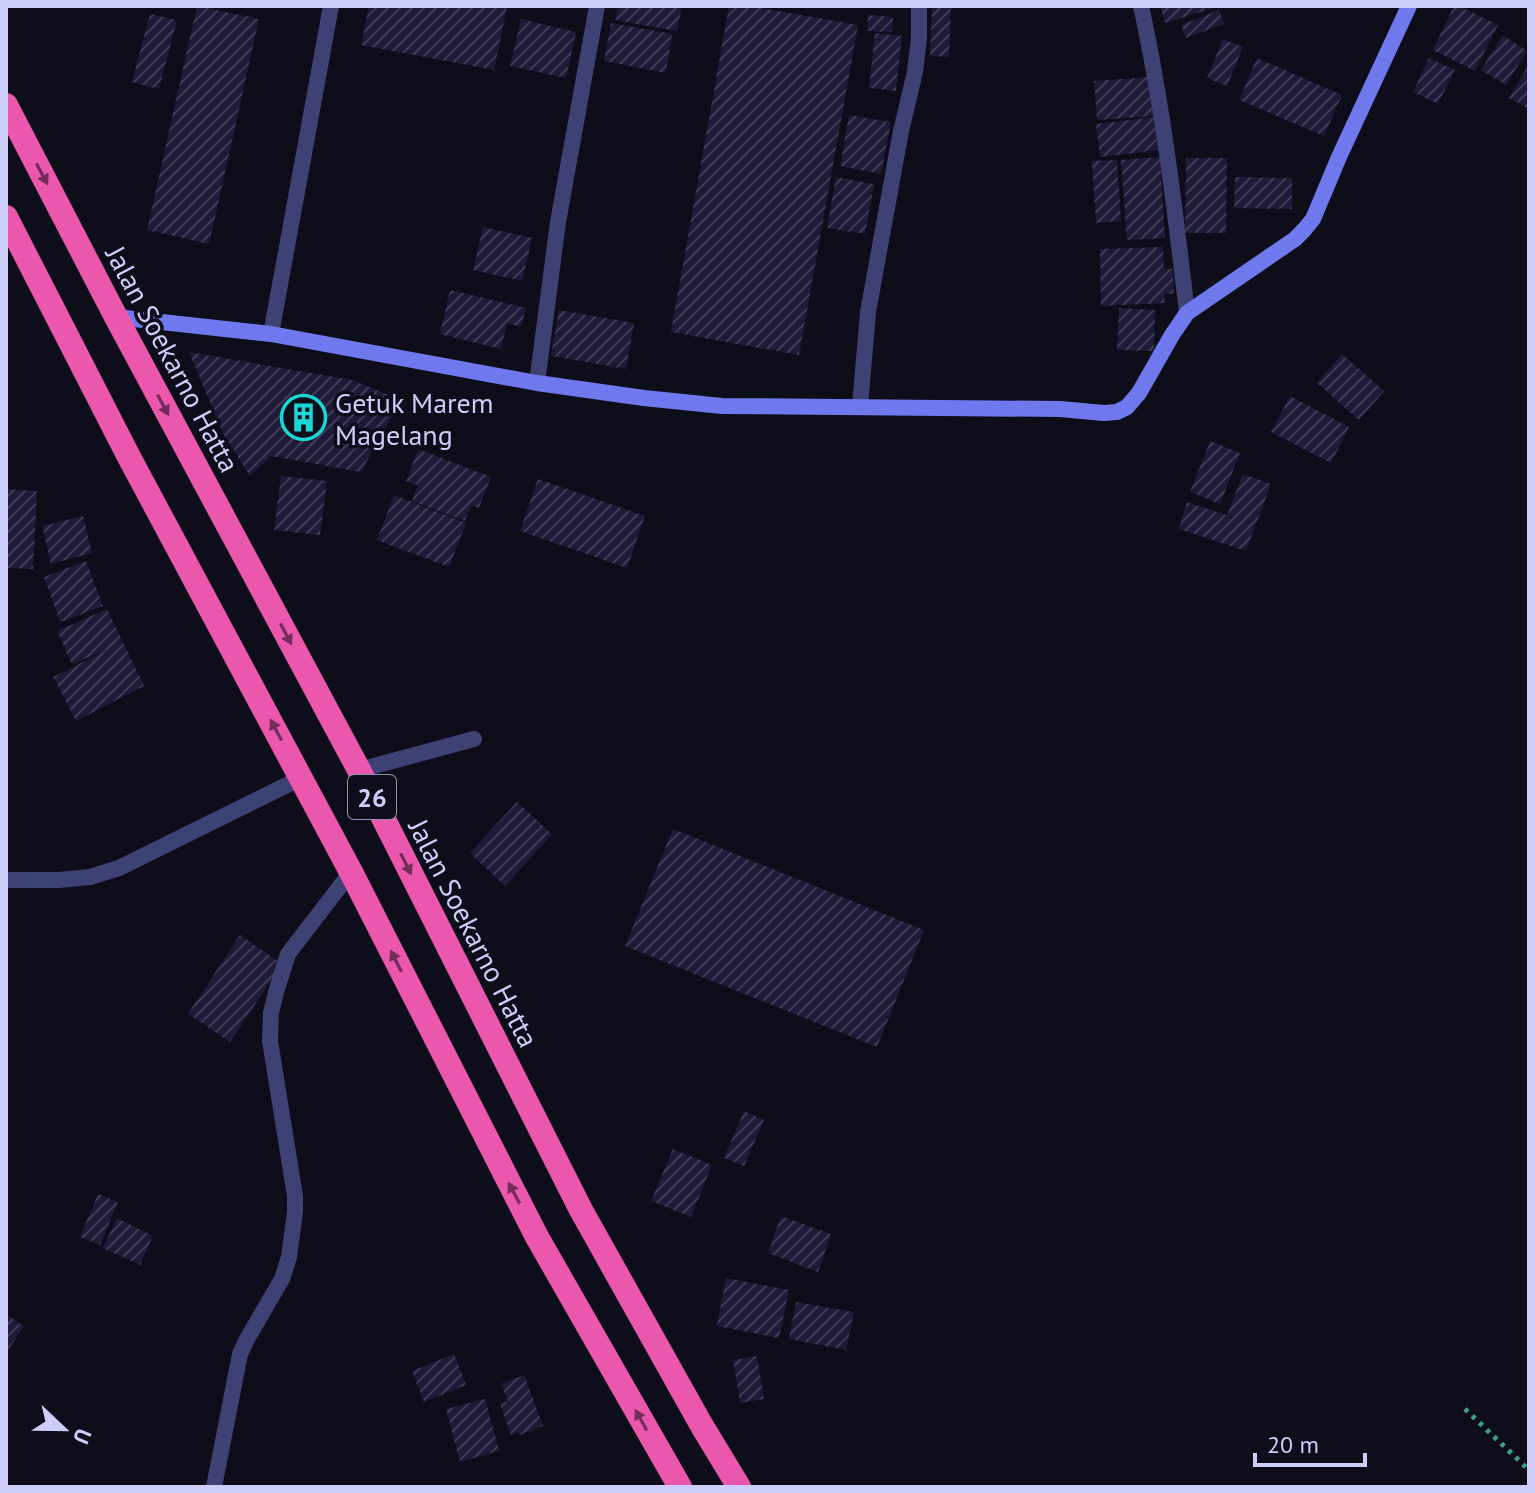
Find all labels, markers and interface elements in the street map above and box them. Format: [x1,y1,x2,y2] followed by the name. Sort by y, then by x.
[36,163,49,186] one-way arrow
[97,239,248,479] street label: Jalan Soekarno Hatta
[335,384,494,453] place label: Getuk Marem Magelang
[157,393,170,416] one-way arrow
[280,394,328,442] building icon: Getuk Marem Magelang
[279,622,293,645] one-way arrow
[269,719,283,742] one-way arrow
[348,775,396,819] road number: 26
[400,812,548,1053] street label: Jalan Soekarno Hatta
[399,853,413,876] one-way arrow
[389,949,403,972] one-way arrow
[507,1181,520,1204] one-way arrow
[24,1389,104,1469] north arrow
[634,1409,648,1431] one-way arrow
[1255,1417,1365,1467] scale bar
[67,1425,98,1448] text: U
[1267,1429,1319,1460] text: 20 m

